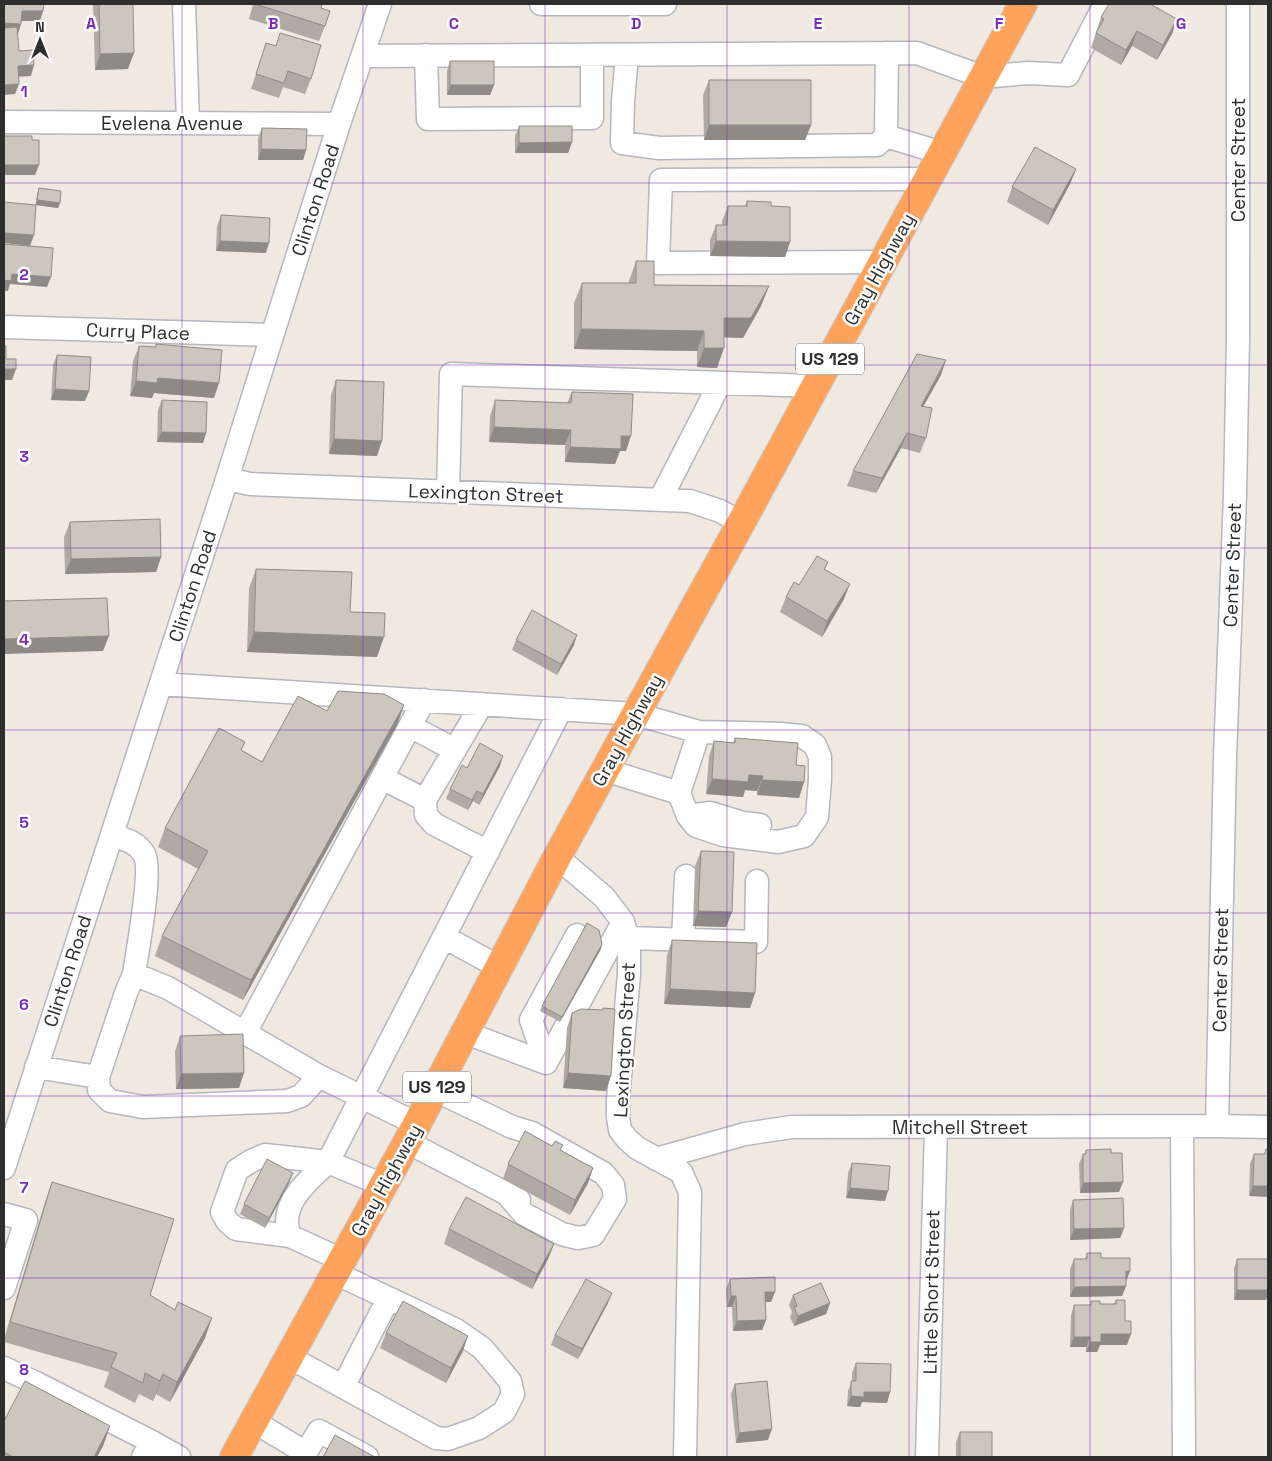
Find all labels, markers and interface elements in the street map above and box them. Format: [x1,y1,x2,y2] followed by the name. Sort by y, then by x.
[86,13,96,34] text: A
[268,13,278,34] text: B
[449,13,459,34] text: C
[631,13,641,34] text: D
[814,13,823,34] text: E
[995,13,1004,34] text: F
[1176,13,1186,34] text: G
[15,15,65,65] north arrow
[35,18,45,36] text: N
[20,81,28,102] text: 1
[1226,98,1251,222] street label: Center Street
[101,111,243,136] street label: Evelena Avenue
[286,141,345,259] street label: Clinton Road
[838,209,921,330] street label: Gray Highway
[19,264,29,285] text: 2
[86,317,190,346] street label: Curry Place
[796,344,864,374] road number: US 129
[19,446,29,467] text: 3
[408,478,564,509] street label: Lexington Street
[1218,502,1247,628] street label: Center Street
[163,527,222,645] street label: Clinton Road
[19,629,29,650] text: 4
[586,670,669,791] street label: Gray Highway
[19,812,29,833] text: 5
[1207,908,1234,1033] street label: Center Street
[38,912,97,1030] street label: Clinton Road
[608,962,641,1118] street label: Lexington Street
[19,994,29,1015] text: 6
[403,1072,471,1102] road number: US 129
[892,1115,1028,1140] street label: Mitchell Street
[345,1120,428,1241] street label: Gray Highway
[20,1177,29,1198] text: 7
[918,1210,945,1374] street label: Little Short Street
[19,1359,29,1380] text: 8

